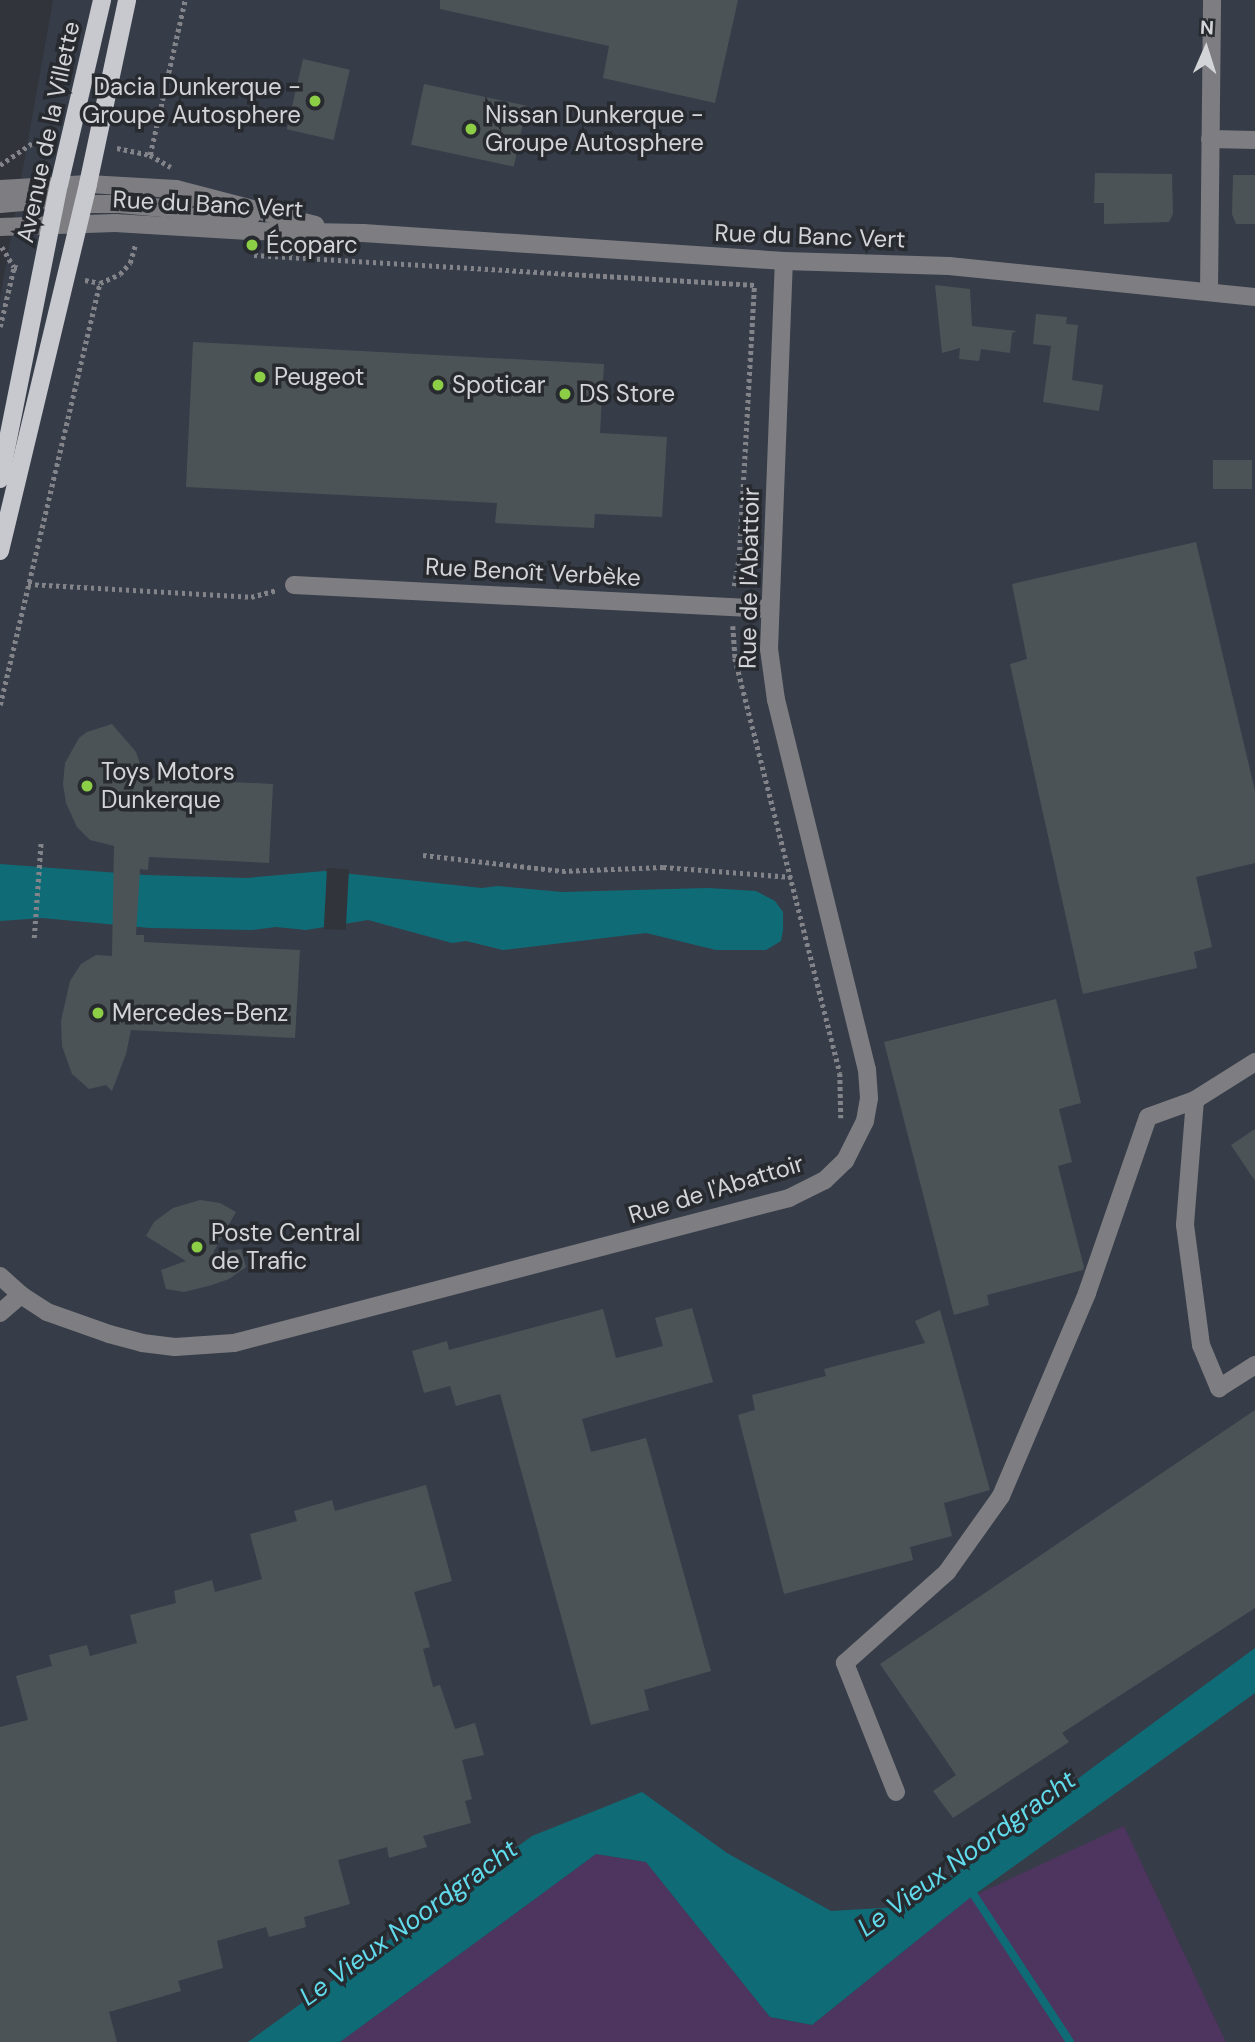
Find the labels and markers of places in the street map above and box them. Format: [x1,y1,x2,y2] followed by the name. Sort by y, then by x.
[82,73,301,129] place label: Dacia Dunkerque - Groupe Autosphere
[307,93,323,109] marker: Dacia Dunkerque - Groupe Autosphere
[485,101,704,157] place label: Nissan Dunkerque - Groupe Autosphere
[463,121,479,137] marker: Nissan Dunkerque - Groupe Autosphere
[266,231,358,259] place label: Écoparc
[244,237,260,253] marker: Écoparc
[274,363,364,391] place label: Peugeot
[252,369,268,385] marker: Peugeot
[452,371,546,399] place label: Spoticar
[430,377,446,393] marker: Spoticar
[579,380,675,408] place label: DS Store
[557,386,573,402] marker: DS Store
[101,758,235,814] place label: Toys Motors Dunkerque
[79,778,95,794] marker: Toys Motors Dunkerque
[112,999,288,1027] place label: Mercedes-Benz
[90,1005,106,1021] marker: Mercedes-Benz
[211,1219,360,1275] place label: Poste Central de Trafic
[189,1239,205,1255] marker: Poste Central de Trafic

